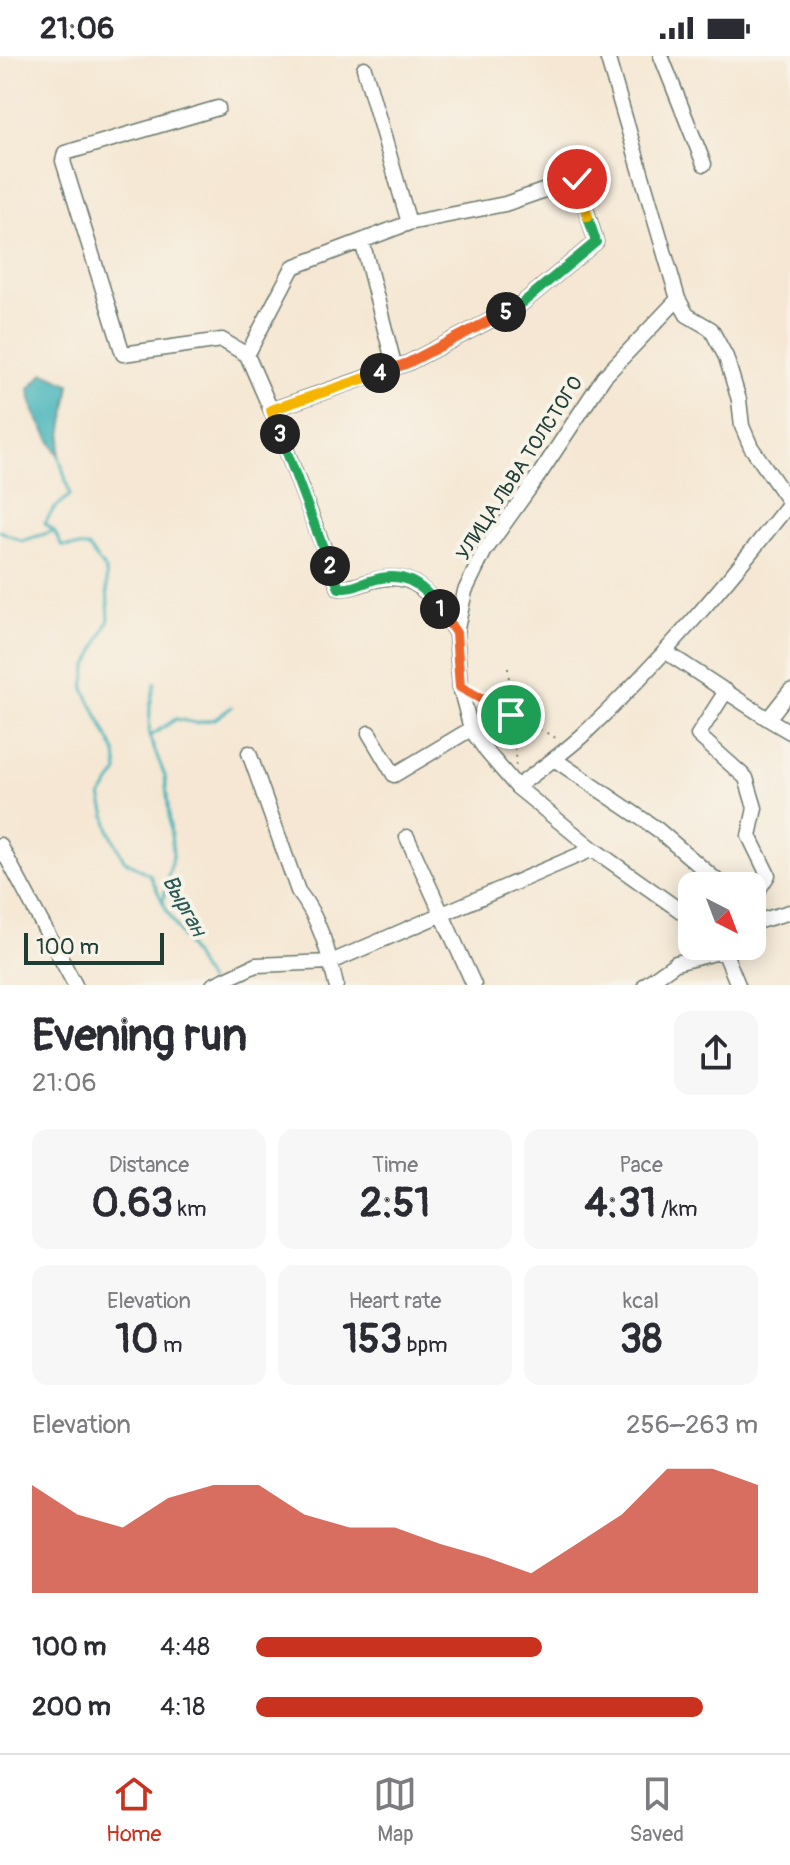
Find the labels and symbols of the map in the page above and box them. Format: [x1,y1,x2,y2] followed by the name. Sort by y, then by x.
[543,145,611,213] pin
[486,292,526,332] pin: 5
[360,353,400,393] pin: 4
[451,372,588,565] street label: УЛИЦА ЛЬВА ТОЛСТОГО
[260,414,300,454] pin: 3
[310,546,350,586] pin: 2
[420,589,460,629] pin: 1
[477,681,545,749] pin
[156,870,213,943] water label: Вырган
[678,872,766,960] north arrow
[24,929,164,965] scale bar

